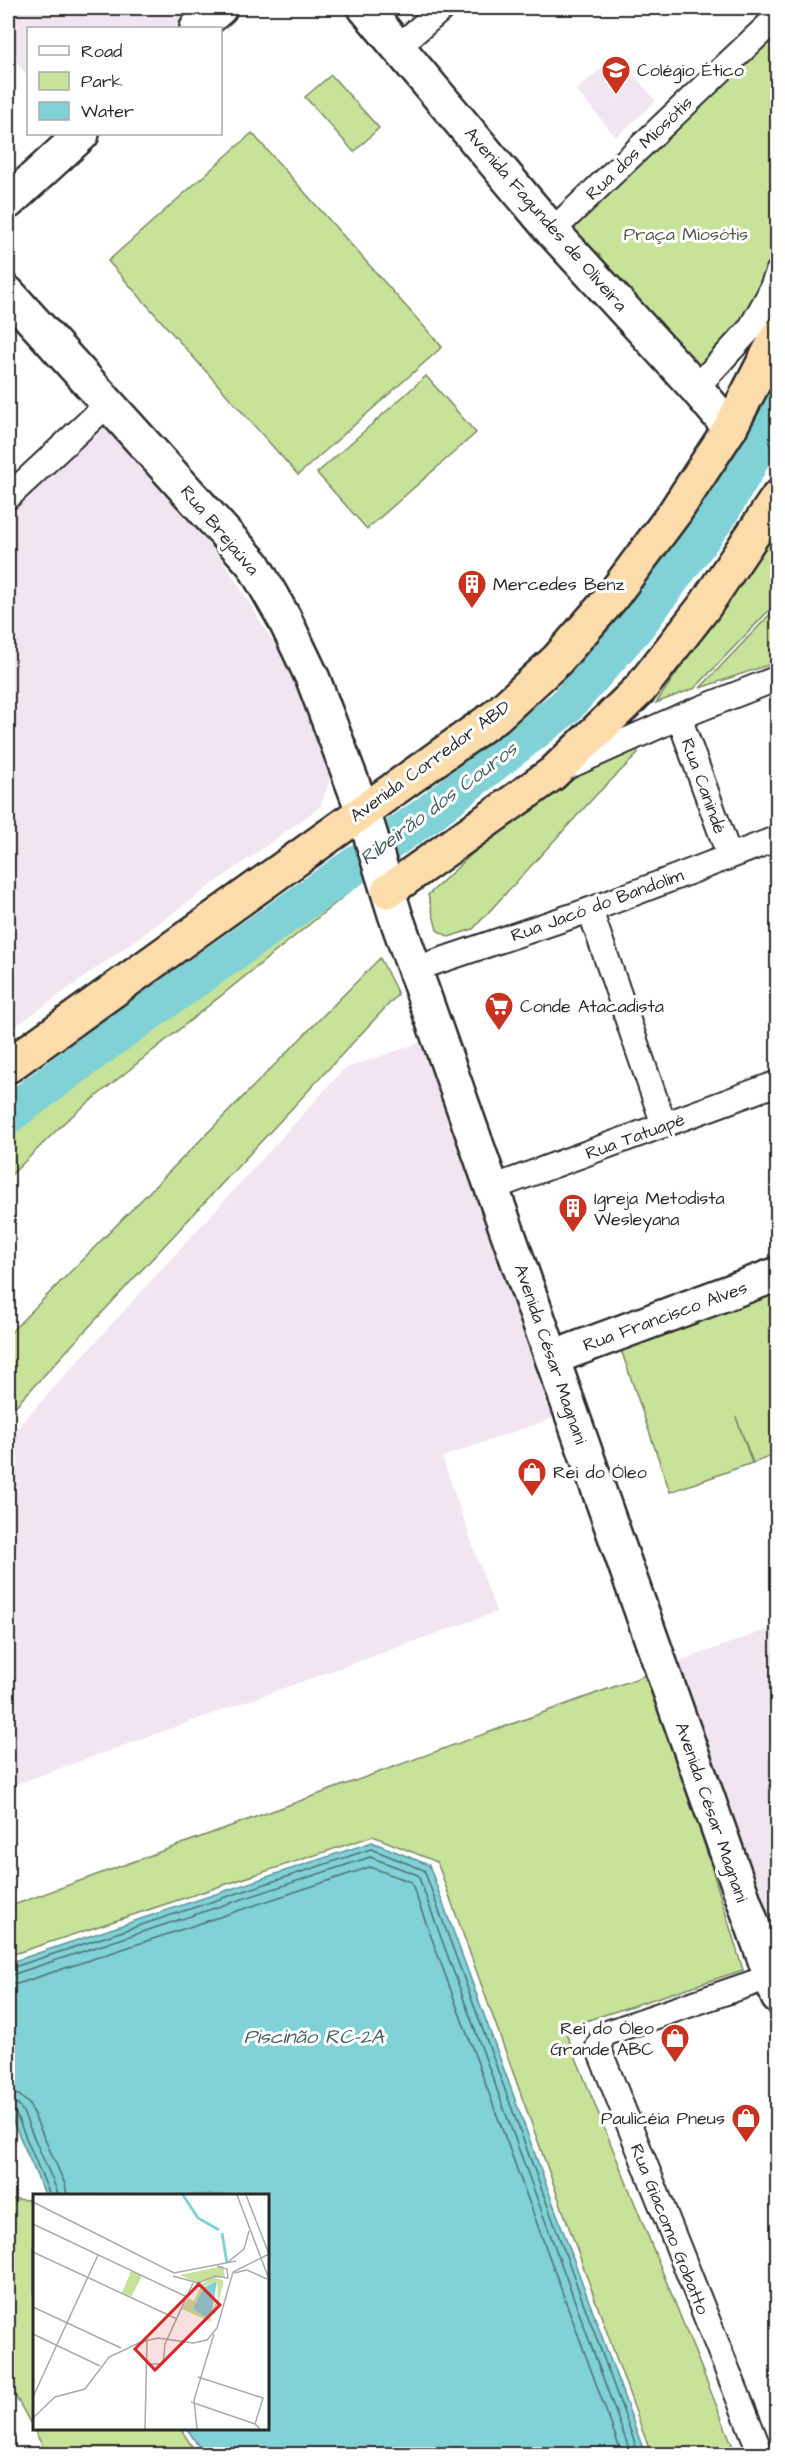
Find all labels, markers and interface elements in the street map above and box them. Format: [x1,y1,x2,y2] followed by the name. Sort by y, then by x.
[27,27,222,135] legend
[81,39,122,64] text: Road
[600,54,632,96] school or university icon: Colégio Ético
[637,58,744,84] place label: Colégio Ético
[81,69,123,94] text: Park
[580,91,698,206] street label: Rua dos Miosótis
[81,99,134,124] text: Water
[458,122,633,318] street label: Avenida Fagundes de Oliveira
[624,222,748,247] park label: Praça Miosótis
[174,480,265,581] street label: Rua Brejaúva
[456,568,488,610] building icon: Mercedes Benz
[493,572,624,597] place label: Mercedes Benz
[345,694,516,828] street label: Avenida Corredor ABD
[354,735,524,872] water label: Ribeirão dos Couros
[675,735,732,838] street label: Rua Canindé
[507,863,687,948] street label: Rua Jacó do Bandolim
[483,990,515,1032] supermarket icon: Conde Atacadista
[520,994,664,1019] place label: Conde Atacadista
[582,1107,689,1166] street label: Rua Tatuapé
[594,1186,725,1233] place label: Igreja Metodista Wesleyana
[557,1192,589,1234] building icon: Igreja Metodista Wesleyana
[507,1261,593,1448] street label: Avenida César Magnani
[580,1275,751,1358] street label: Rua Francisco Alves
[516,1456,548,1498] shop icon: Rei do Óleo
[553,1460,647,1485] place label: Rei do Óleo
[668,1719,754,1906] street label: Avenida César Magnani
[550,2016,654,2062] place label: Rei do Óleo Grande ABC
[659,2022,691,2064] shop icon: Rei do Óleo Grande ABC
[244,2023,385,2051] water label: Piscinão RC-2A
[730,2102,762,2144] shop icon: Paulicéia Pneus
[601,2106,725,2131] place label: Paulicéia Pneus
[624,2140,715,2318] street label: Rua Giacomo Gobatto
[33,2194,268,2429] inset map

